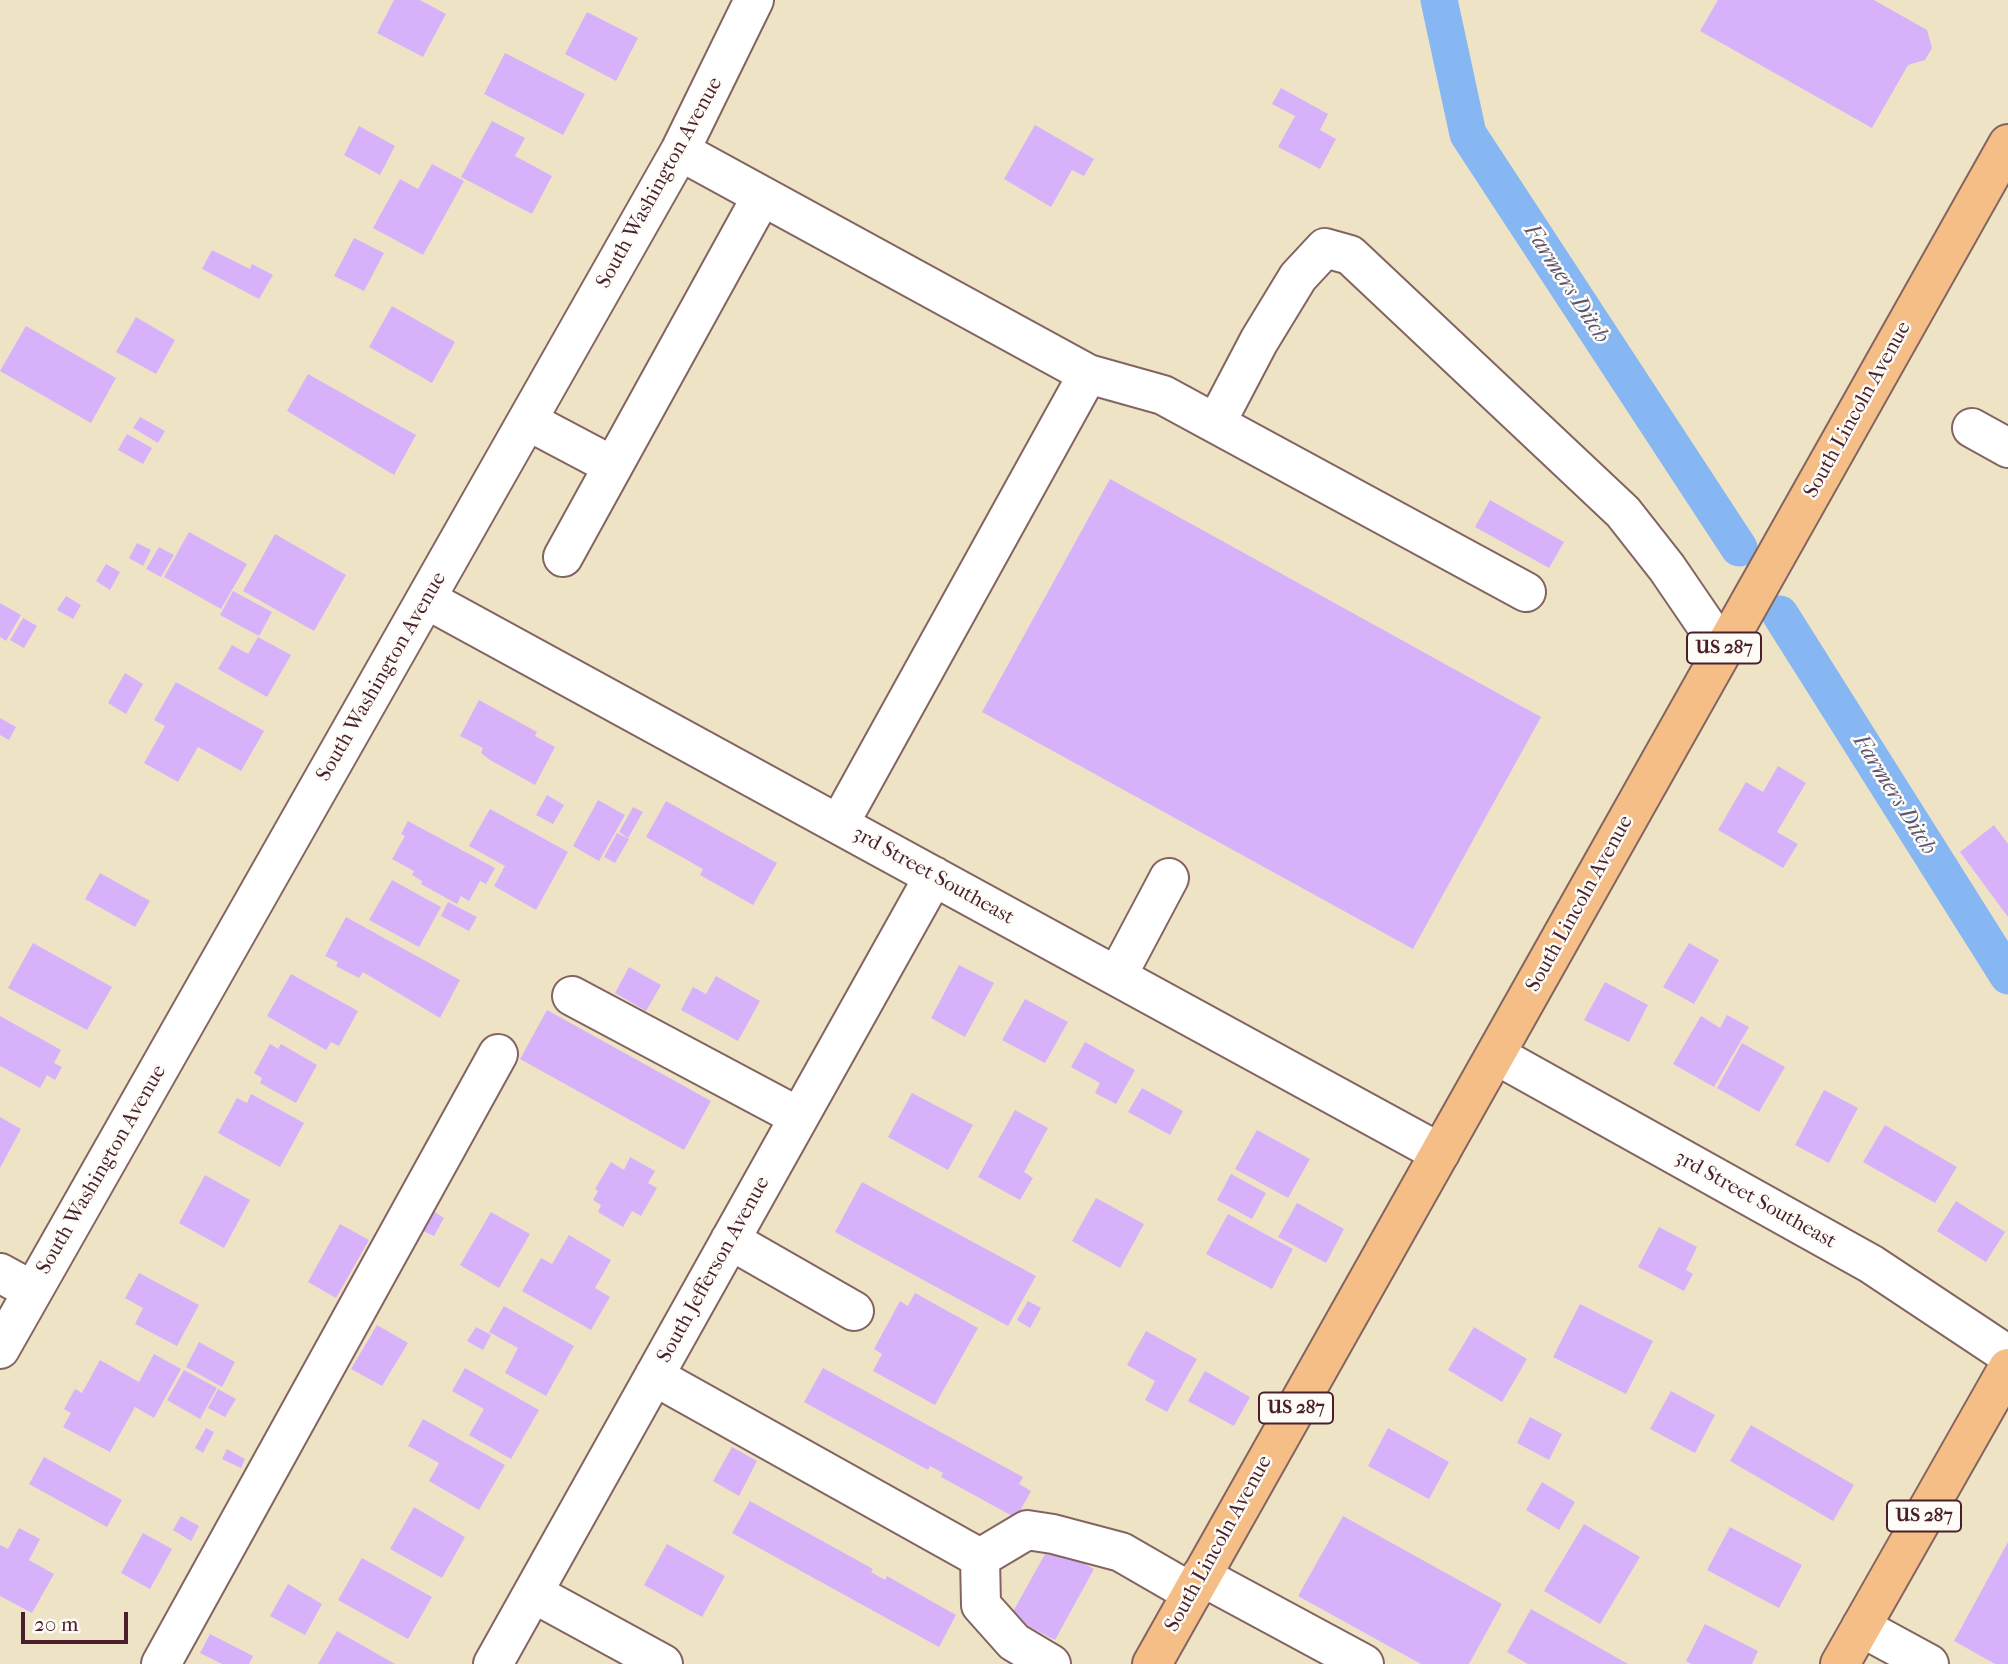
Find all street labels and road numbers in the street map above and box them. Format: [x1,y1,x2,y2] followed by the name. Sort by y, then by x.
[591,73,729,293] street label: South Washington Avenue
[1799,317,1917,503] street label: South Lincoln Avenue
[312,568,452,786] street label: South Washington Avenue
[1687,632,1761,664] road number: US 287
[1521,811,1639,997] street label: South Lincoln Avenue
[848,821,1018,931] street label: 3rd Street Southeast
[32,1061,172,1279] street label: South Washington Avenue
[1670,1145,1840,1255] street label: 3rd Street Southeast
[652,1172,776,1368] street label: South Jefferson Avenue
[1259,1392,1333,1424] road number: US 287
[1160,1451,1278,1637] street label: South Lincoln Avenue
[1887,1500,1961,1532] road number: US 287

